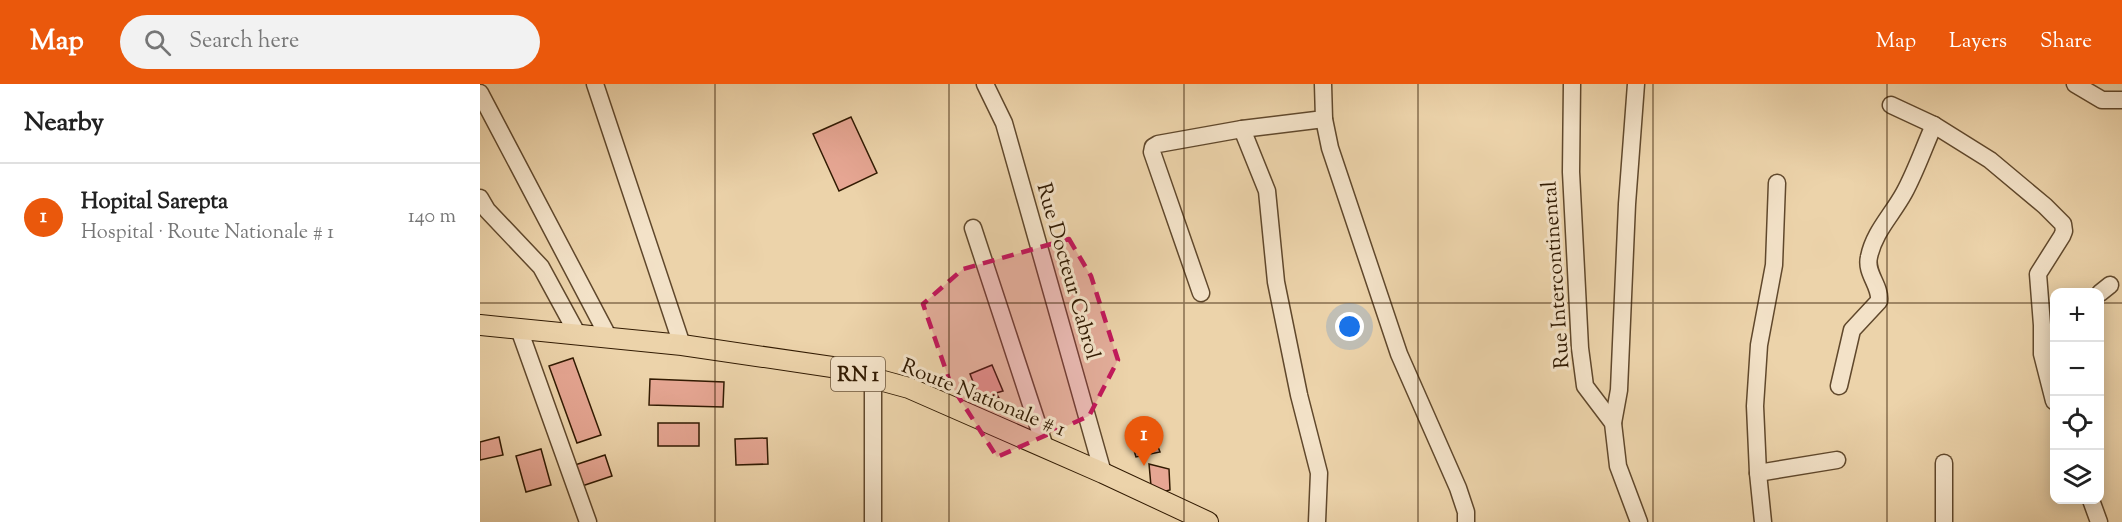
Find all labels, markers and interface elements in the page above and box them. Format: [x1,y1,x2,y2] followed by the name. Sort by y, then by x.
[120,15,540,69] search box
[30,22,84,62] text: Map
[141,26,174,59] icon: search
[189,26,299,58] text: Search here
[1876,27,1916,57] text: Map
[1949,27,2007,57] text: Layers
[2040,27,2092,57] text: Share
[24,105,104,142] text: Nearby
[1028,180,1107,364] street label: Rue Docteur Cabrol
[1535,180,1579,370] street label: Rue Intercontinental
[81,187,228,219] text: Hopital Sarepta
[40,203,47,232] text: 1
[408,203,456,232] text: 140 m
[81,219,334,248] text: Hospital · Route Nationale # 1
[2050,288,2104,504] map controls
[2050,288,2104,342] button: +
[1335,312,1364,341] your location
[2050,342,2104,396] button: −
[897,352,1070,446] street label: Route Nationale # 1
[831,357,885,391] road number: RN 1
[2050,396,2104,450] button: locate
[1124,416,1164,466] pin: 1
[2050,450,2104,504] button: layers

